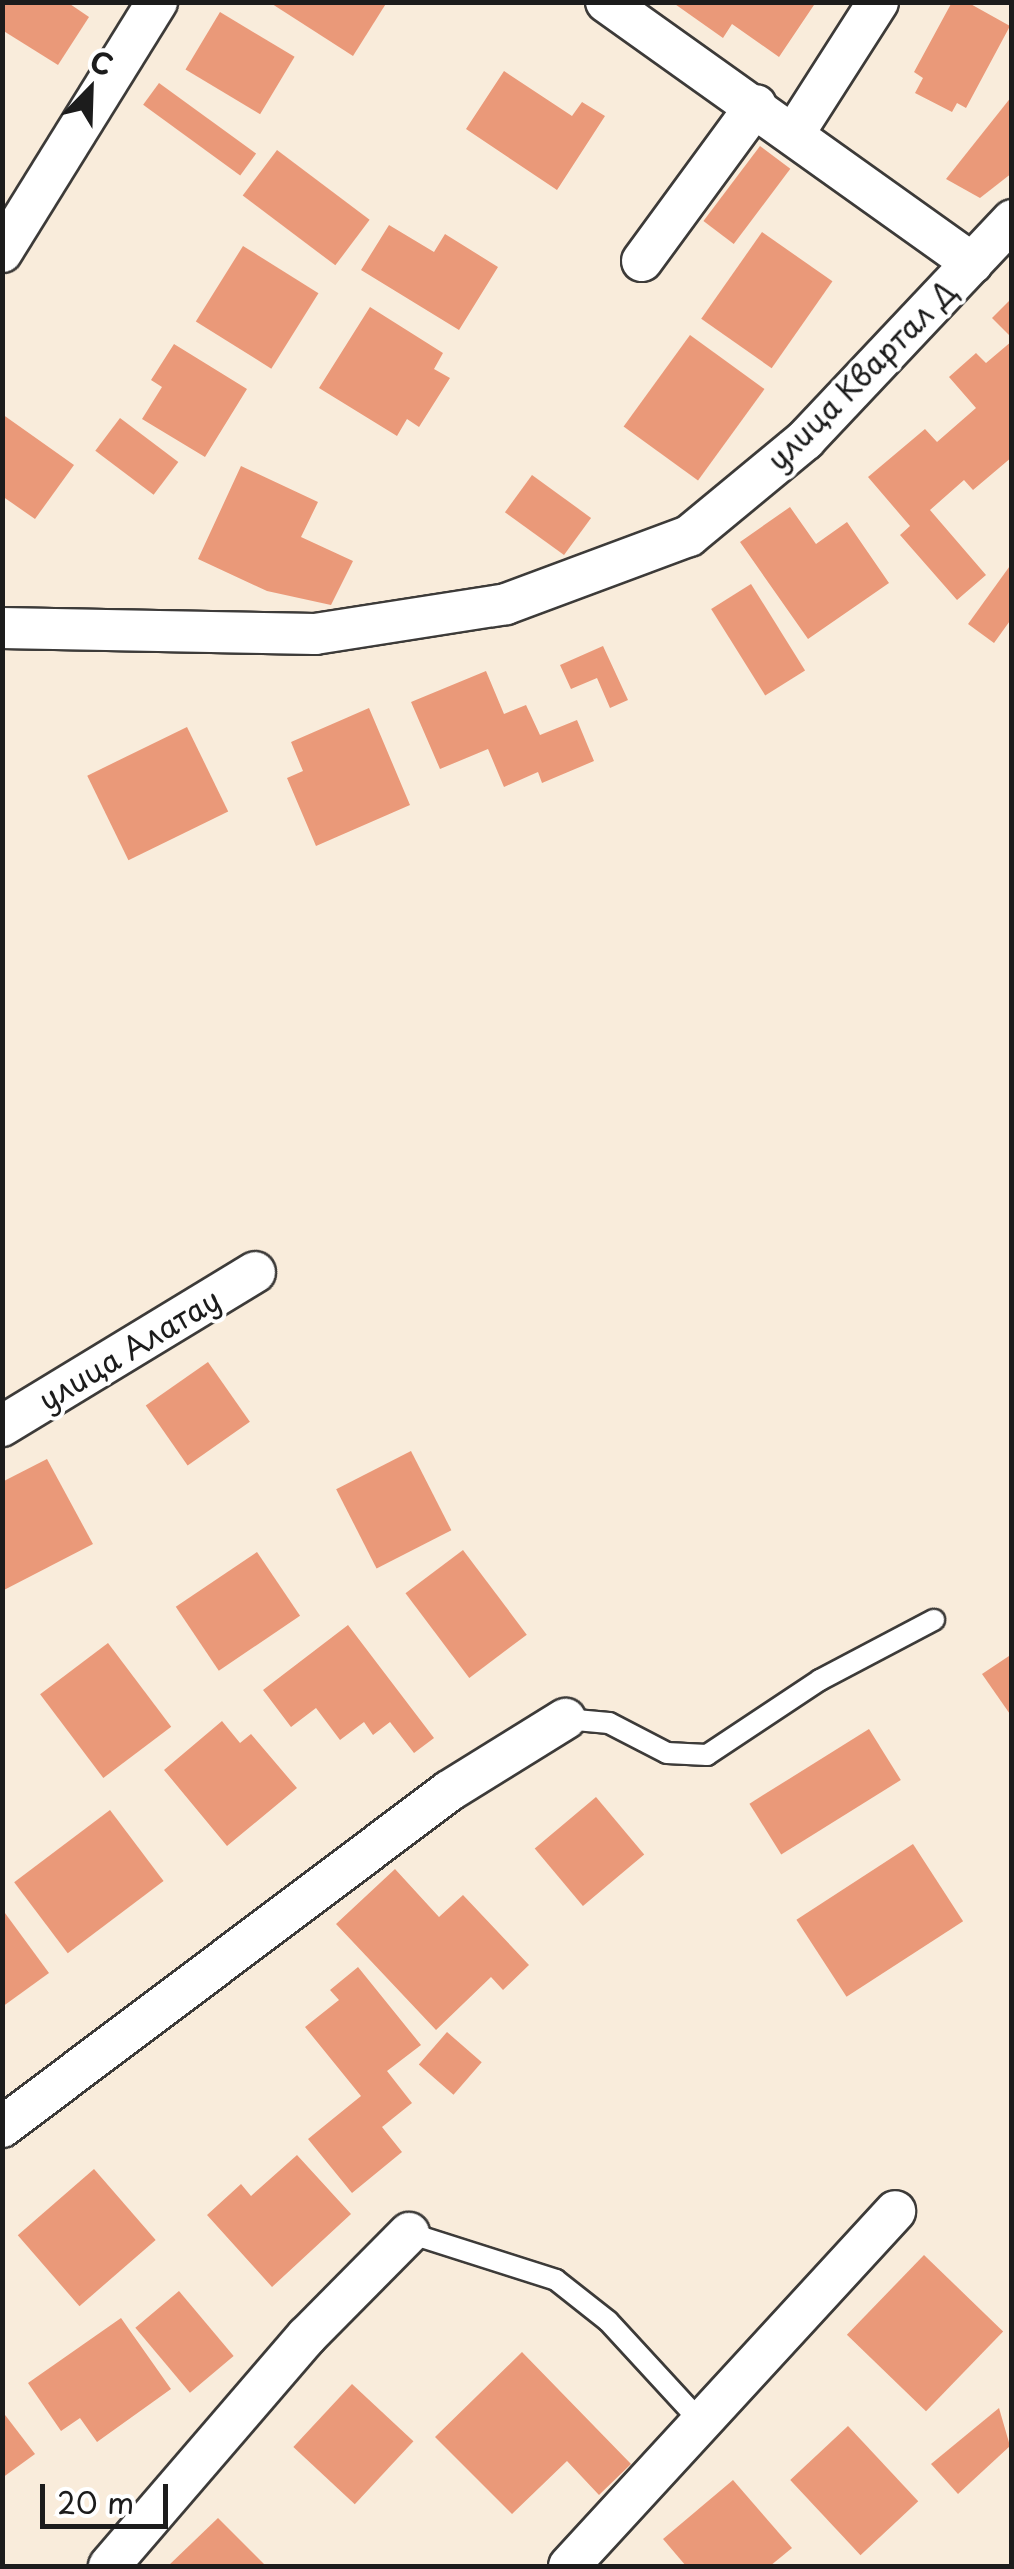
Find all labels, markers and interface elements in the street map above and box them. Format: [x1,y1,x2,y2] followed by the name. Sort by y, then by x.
[84,38,120,86] text: С
[40,40,140,140] north arrow
[758,272,964,478] street label: улица Квартал Д
[31,1280,227,1418] street label: улица Алатау
[45,2464,172,2526] scale bar
[57,2479,134,2524] text: 20 m

